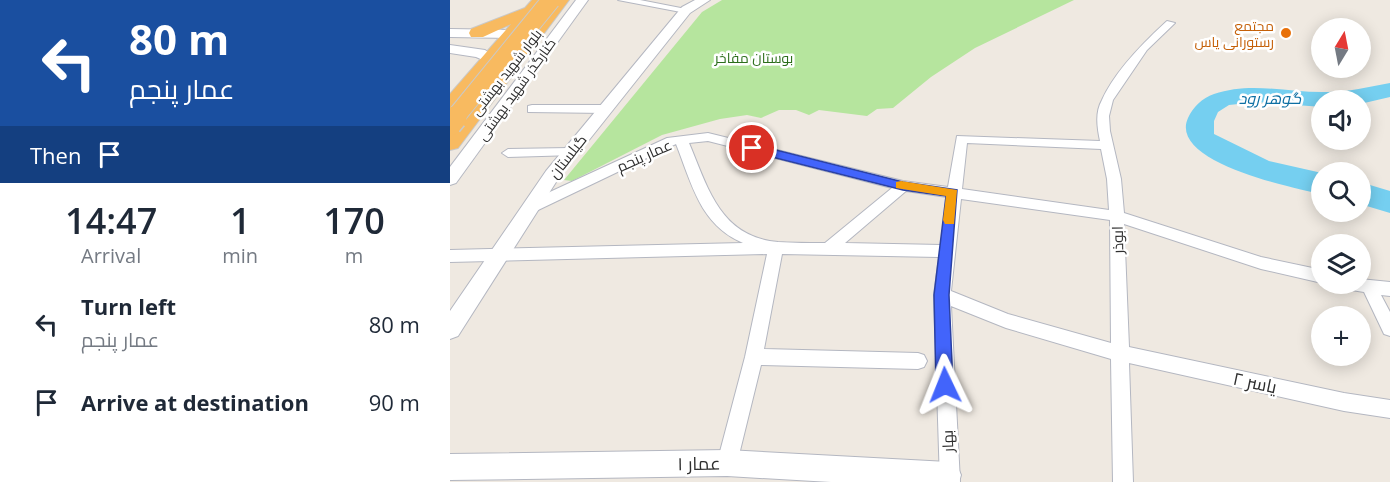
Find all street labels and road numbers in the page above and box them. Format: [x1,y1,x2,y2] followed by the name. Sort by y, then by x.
[466,25,546,119] street label: بلوار شهید بهشتی
[472,34,560,144] street label: کنارگذر شهید بهشتی
[543,130,591,183] street label: گیلستان
[613,134,675,177] street label: عمار پنجم
[1107,226,1127,255] street label: ابوذر
[1231,366,1279,398] street label: یاسر ۲
[937,429,958,453] street label: بهار
[677,451,721,475] street label: عمار ۱

